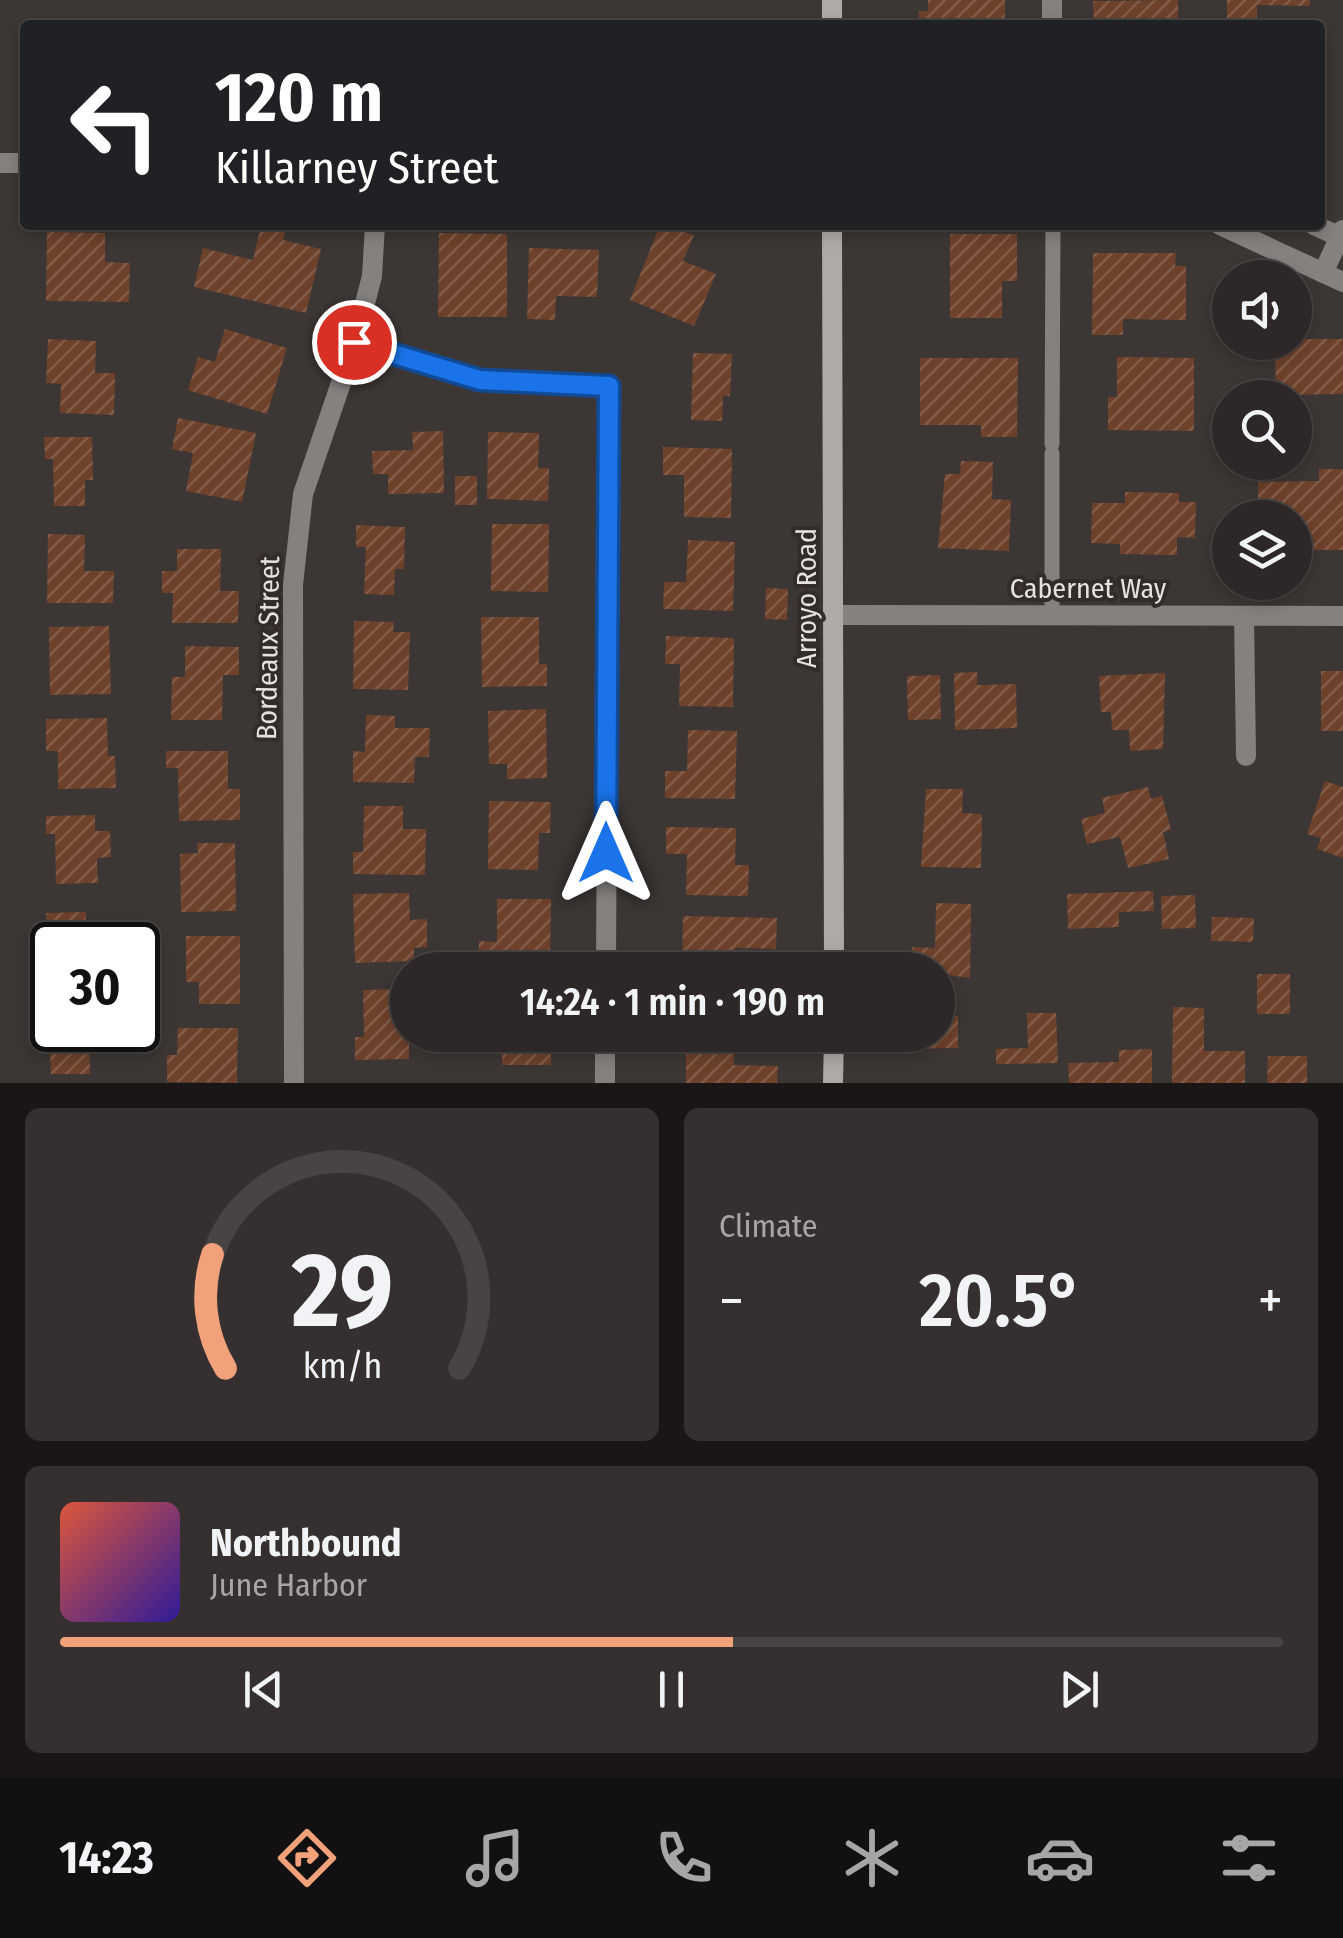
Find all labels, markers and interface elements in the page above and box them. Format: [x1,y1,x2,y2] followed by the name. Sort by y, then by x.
[215,56,383,140] text: 120 m
[50,60,180,190] icon: left
[215,141,499,195] text: Killarney Street
[1212,260,1312,600] map controls
[1212,260,1312,360] button: sound
[312,300,397,385] pin
[327,315,382,370] icon: arrive
[1212,380,1312,480] button: search
[1212,500,1312,600] button: layers
[790,528,823,668] street label: Arroyo Road
[250,555,286,740] street label: Bordeaux Street
[1010,572,1167,605] street label: Cabernet Way
[554,801,658,905] position arrow
[30,922,160,1052] speed limit sign: 30
[520,979,825,1025] text: 14:24 · 1 min · 190 m
[719,1207,818,1245] text: Climate
[290,1229,393,1354] text: 29
[919,1256,1083,1346] text: 20.5°
[719,1268,744,1334] text: −
[1258,1268,1283,1334] text: +
[302,1345,382,1387] text: km/h
[210,1520,402,1566] text: Northbound
[210,1566,367,1604] text: June Harbor
[236,1662,291,1717] icon: previous
[644,1662,699,1717] icon: pause
[1052,1662,1107,1717] icon: next
[272,1823,342,1893] icon: directions
[460,1823,530,1893] icon: music
[649,1823,719,1893] icon: phone
[837,1823,907,1893] icon: climate
[1025,1823,1095,1893] icon: car
[1214,1823,1284,1893] icon: filters
[59,1831,154,1885] text: 14:23

